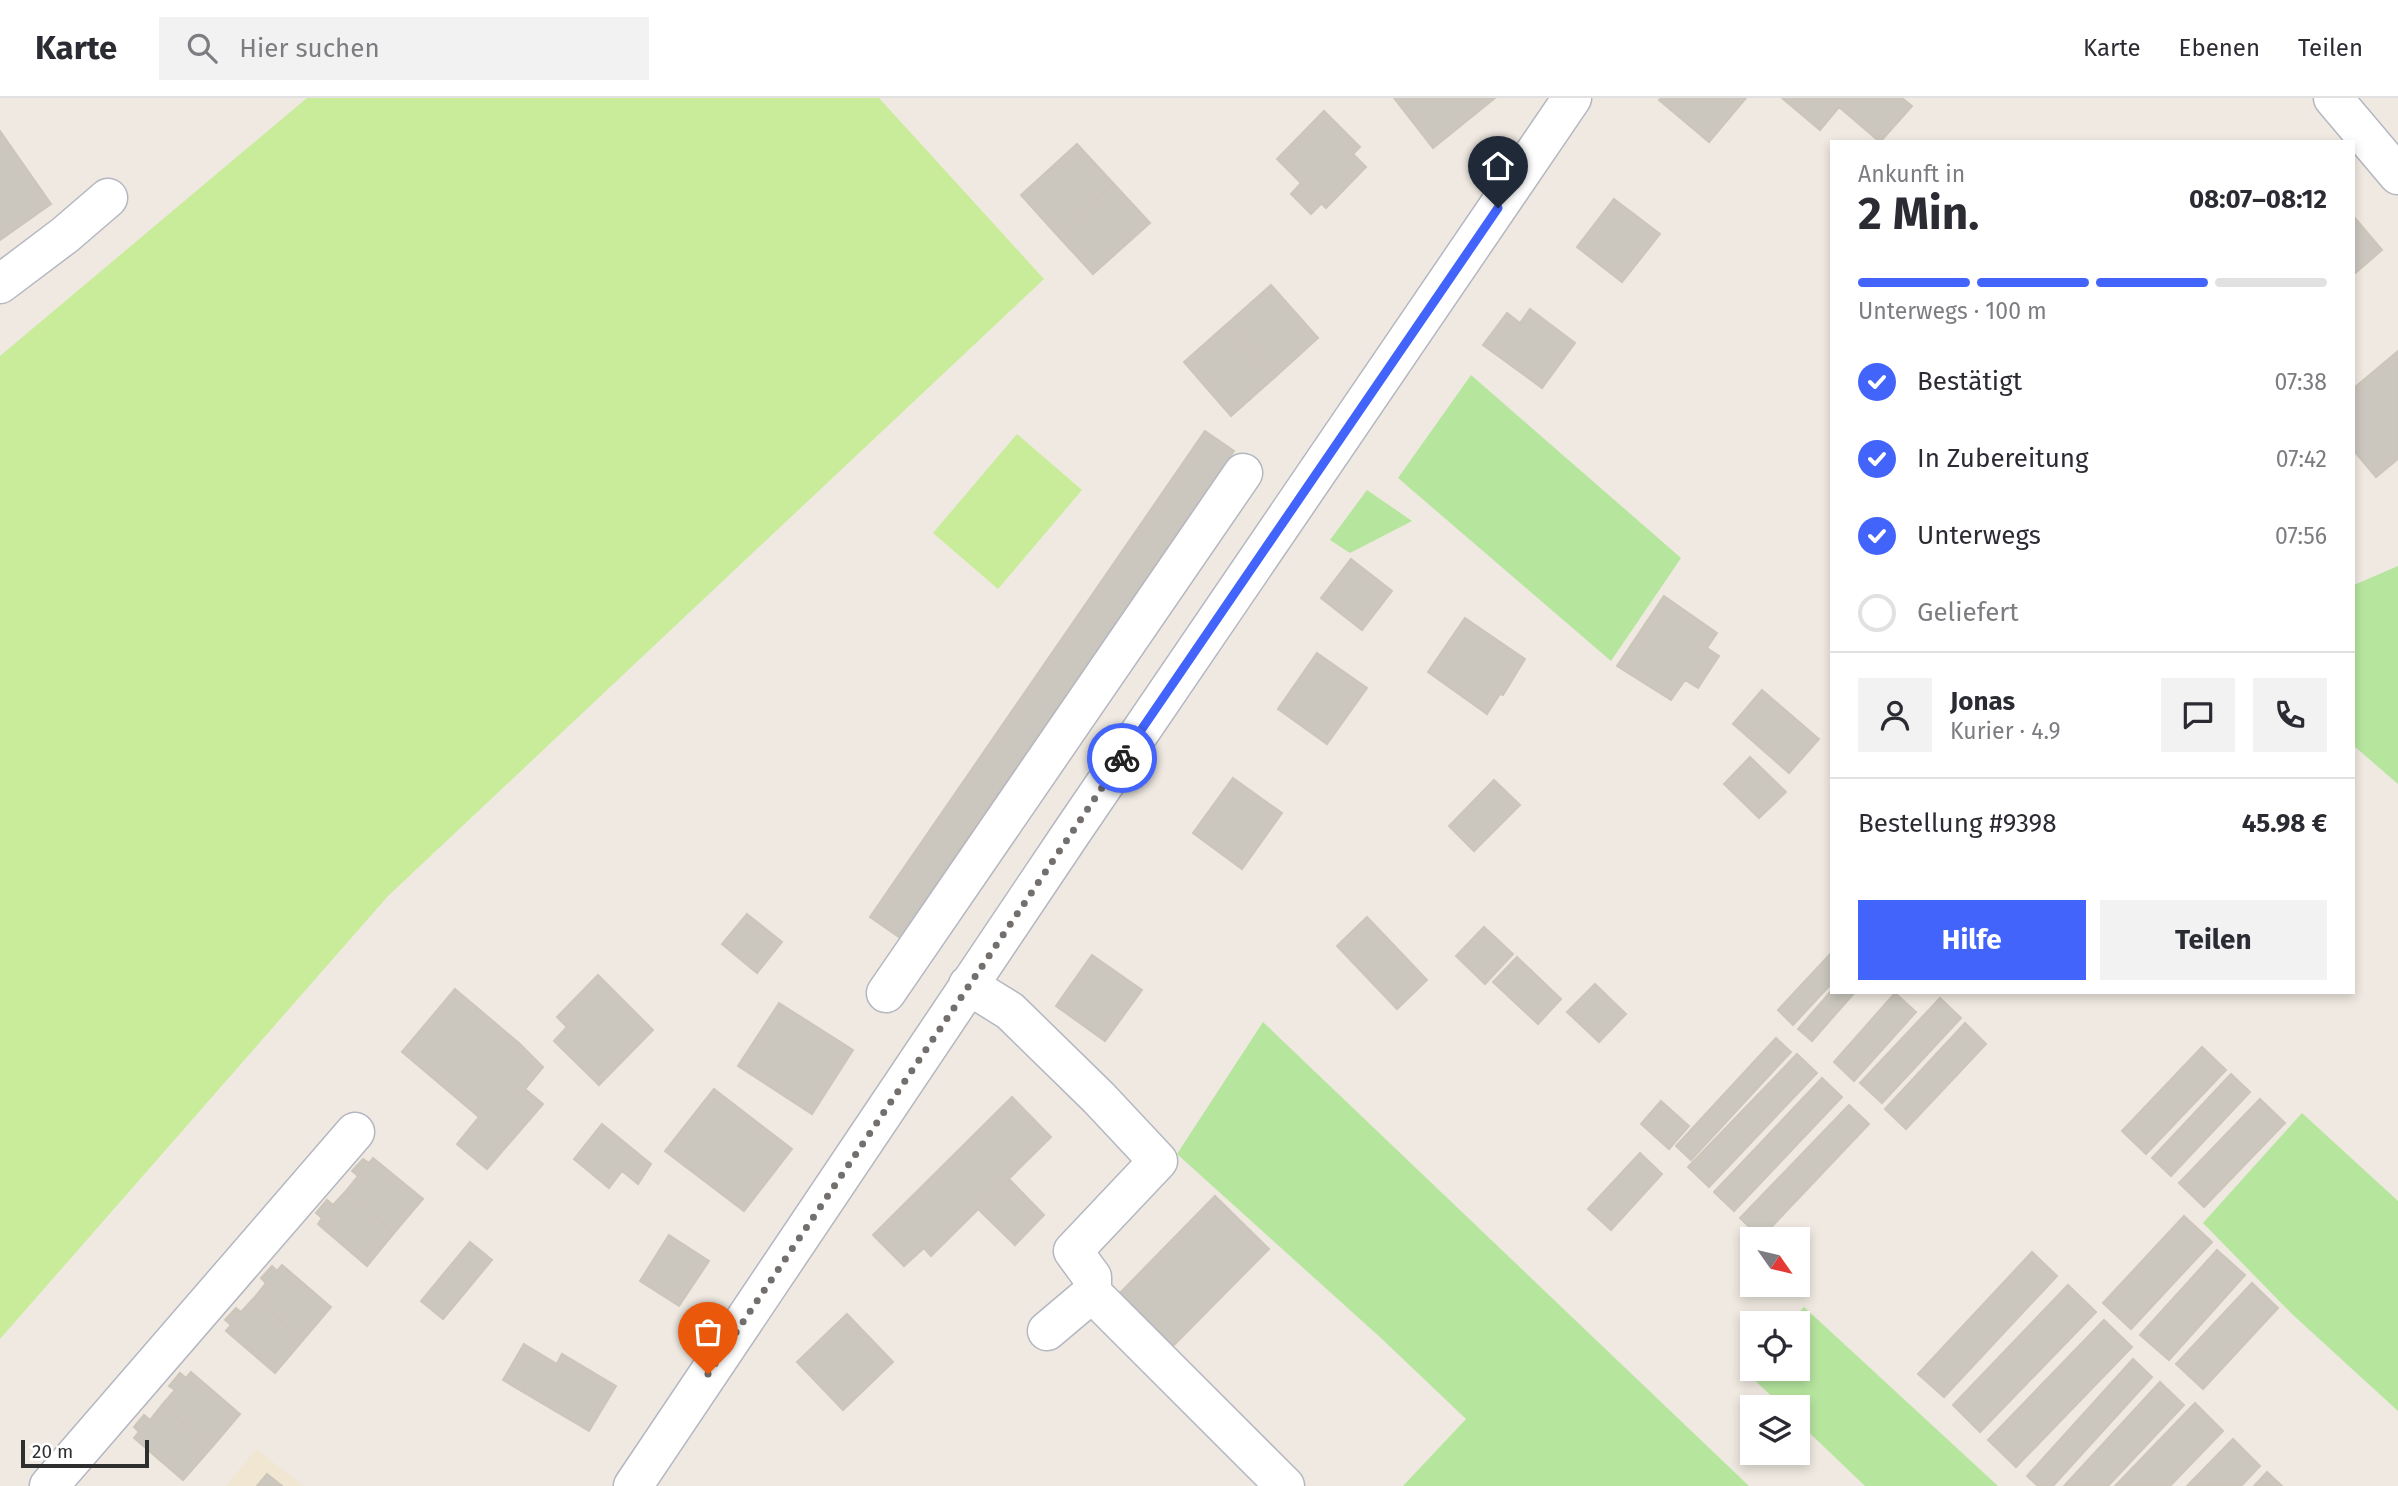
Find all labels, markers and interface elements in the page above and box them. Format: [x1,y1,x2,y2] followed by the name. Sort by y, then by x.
[159,17,649,80] search box
[35,28,117,68] text: Karte
[183,29,221,67] icon: search
[239,33,380,64] text: Hier suchen
[2083,34,2141,62] text: Karte
[2179,34,2260,62] text: Ebenen
[2298,34,2363,62] text: Teilen
[1468,136,1528,208] pin
[1479,147,1517,185] icon: home
[1858,160,1965,188] text: Ankunft in
[2189,184,2327,215] text: 08:07–08:12
[1858,186,1979,241] text: 2 Min.
[1858,297,2047,325] text: Unterwegs · 100 m
[1858,363,1896,401] icon: check
[1917,366,2022,397] text: Bestätigt
[2275,368,2327,396] text: 07:38
[1858,440,1896,478] icon: check
[1917,443,2089,474] text: In Zubereitung
[2276,445,2327,473] text: 07:42
[1858,517,1896,555] icon: check
[1917,520,2041,551] text: Unterwegs
[2275,522,2327,550] text: 07:56
[1917,597,2019,628] text: Geliefert
[1858,678,1932,752] button: person
[2161,678,2235,752] button: chat
[2253,678,2327,752] button: phone
[1950,686,2015,717] text: Jonas
[1950,717,2060,745] text: Kurier · 4.9
[1087,723,1157,793] courier
[1103,739,1141,777] icon: bike
[1858,808,2057,839] text: Bestellung #9398
[2242,808,2327,839] text: 45.98 €
[1858,900,2086,980] button: Hilfe
[2100,900,2327,980] button: Teilen
[1740,1227,1810,1297] north arrow
[1740,1227,1810,1465] map controls
[678,1302,738,1374] pin
[1740,1311,1810,1381] button: locate
[689,1313,727,1351] icon: bag
[1740,1395,1810,1465] button: layers
[21,1437,149,1469] scale bar
[32,1440,73,1463] text: 20 m

